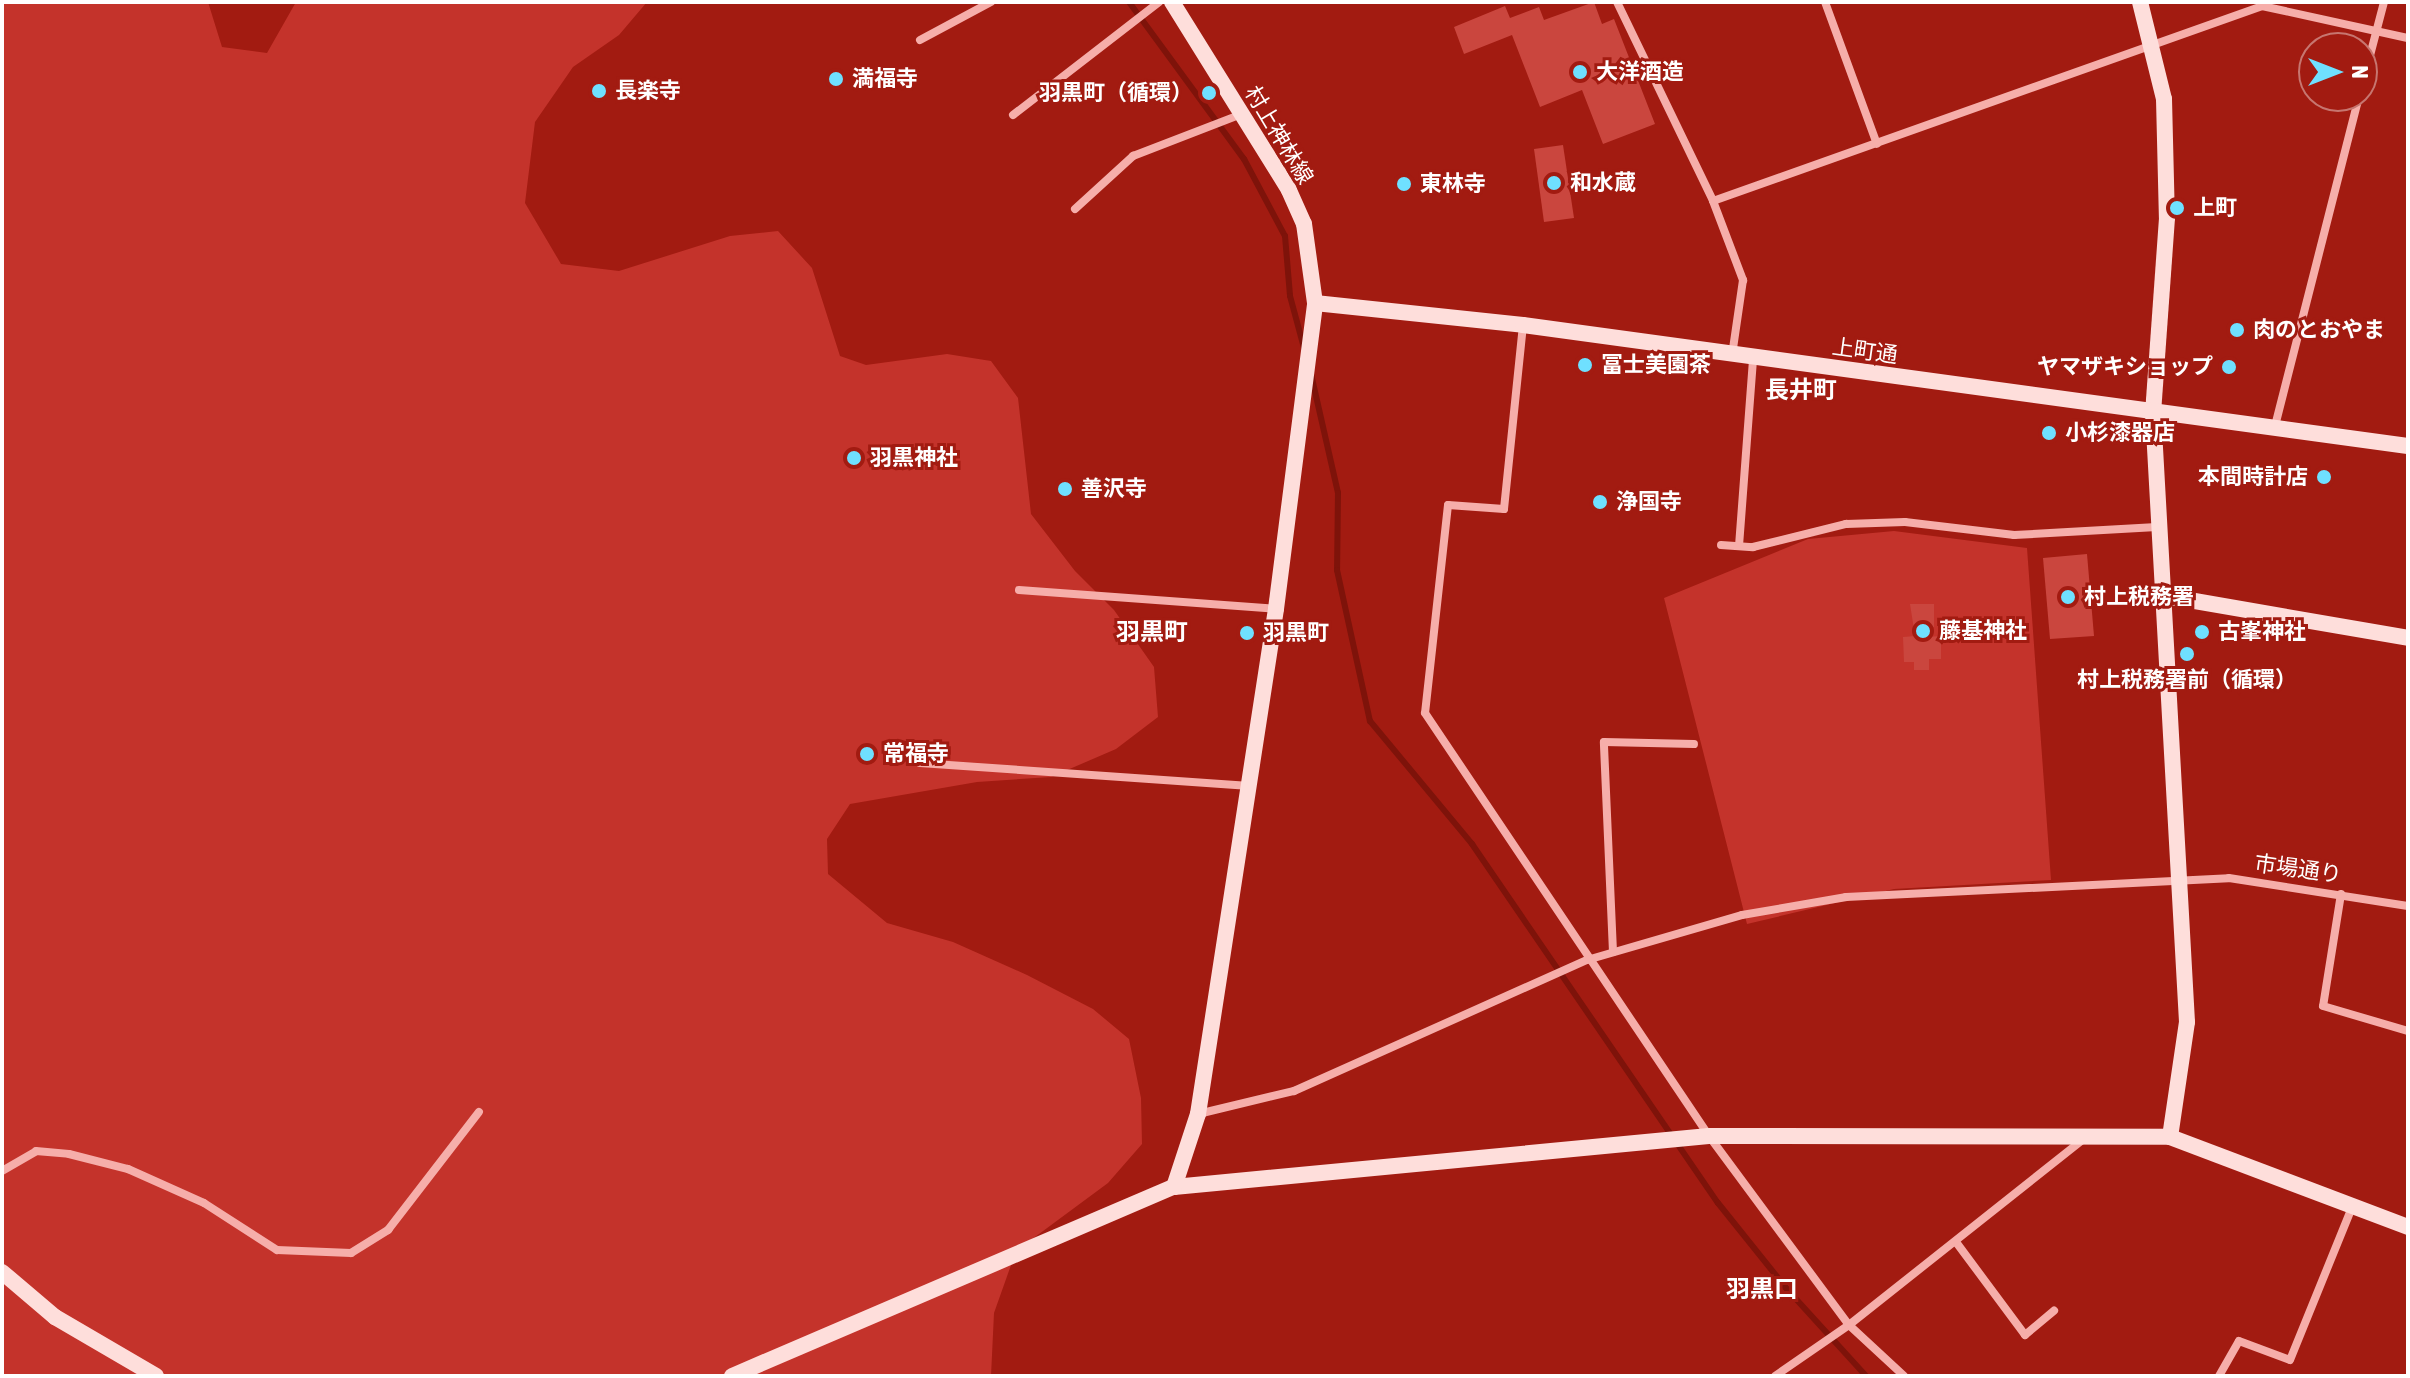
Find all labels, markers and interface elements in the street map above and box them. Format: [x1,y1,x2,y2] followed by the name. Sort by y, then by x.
[2298,32,2378,112] north arrow
[1596,59,1684,85] place label: 大洋酒造
[1571,63,1589,81] marker: 大洋酒造
[852,66,918,92] place label: 満福寺
[2347,66,2373,78] text: N
[827,70,845,88] marker: 満福寺
[615,78,681,104] place label: 長楽寺
[1039,80,1193,106] place label: 羽黒町（循環）
[1239,81,1319,189] street label: 村上神林線
[590,82,608,100] marker: 長楽寺
[1200,84,1218,102] marker: 羽黒町（循環）
[1570,170,1636,196] place label: 和水蔵
[1420,171,1486,197] place label: 東林寺
[1545,174,1563,192] marker: 和水蔵
[1395,175,1413,193] marker: 東林寺
[2193,195,2237,221] place label: 上町
[2168,199,2186,217] marker: 上町
[2253,317,2385,343] place label: 肉のとおやま
[2228,321,2246,339] marker: 肉のとおやま
[1830,333,1900,369] street label: 上町通
[1601,352,1711,378] place label: 冨士美園茶
[2037,354,2213,380] place label: ヤマザキショップ
[1576,356,1594,374] marker: 冨士美園茶
[2220,358,2238,376] marker: ヤマザキショップ
[1765,376,1837,404] district label: 長井町
[2065,420,2175,446] place label: 小杉漆器店
[2040,424,2058,442] marker: 小杉漆器店
[870,445,958,471] place label: 羽黒神社
[845,449,863,467] marker: 羽黒神社
[2198,464,2308,490] place label: 本間時計店
[2315,468,2333,486] marker: 本間時計店
[1081,476,1147,502] place label: 善沢寺
[1056,480,1074,498] marker: 善沢寺
[1616,489,1682,515] place label: 浄国寺
[1591,493,1609,511] marker: 浄国寺
[2084,584,2194,610] place label: 村上税務署
[2059,588,2077,606] marker: 村上税務署
[1116,618,1188,646] district label: 羽黒町
[1939,618,2027,644] place label: 藤基神社
[2218,619,2306,645] place label: 古峯神社
[1263,620,1329,646] place label: 羽黒町
[1914,622,1932,640] marker: 藤基神社
[2193,623,2211,641] marker: 古峯神社
[1238,624,1256,642] marker: 羽黒町
[2178,645,2196,663] marker: 村上税務署前（循環）
[2077,667,2297,693] place label: 村上税務署前（循環）
[883,741,949,767] place label: 常福寺
[858,745,876,763] marker: 常福寺
[2253,850,2343,888] street label: 市場通り
[1726,1275,1798,1303] district label: 羽黒口

